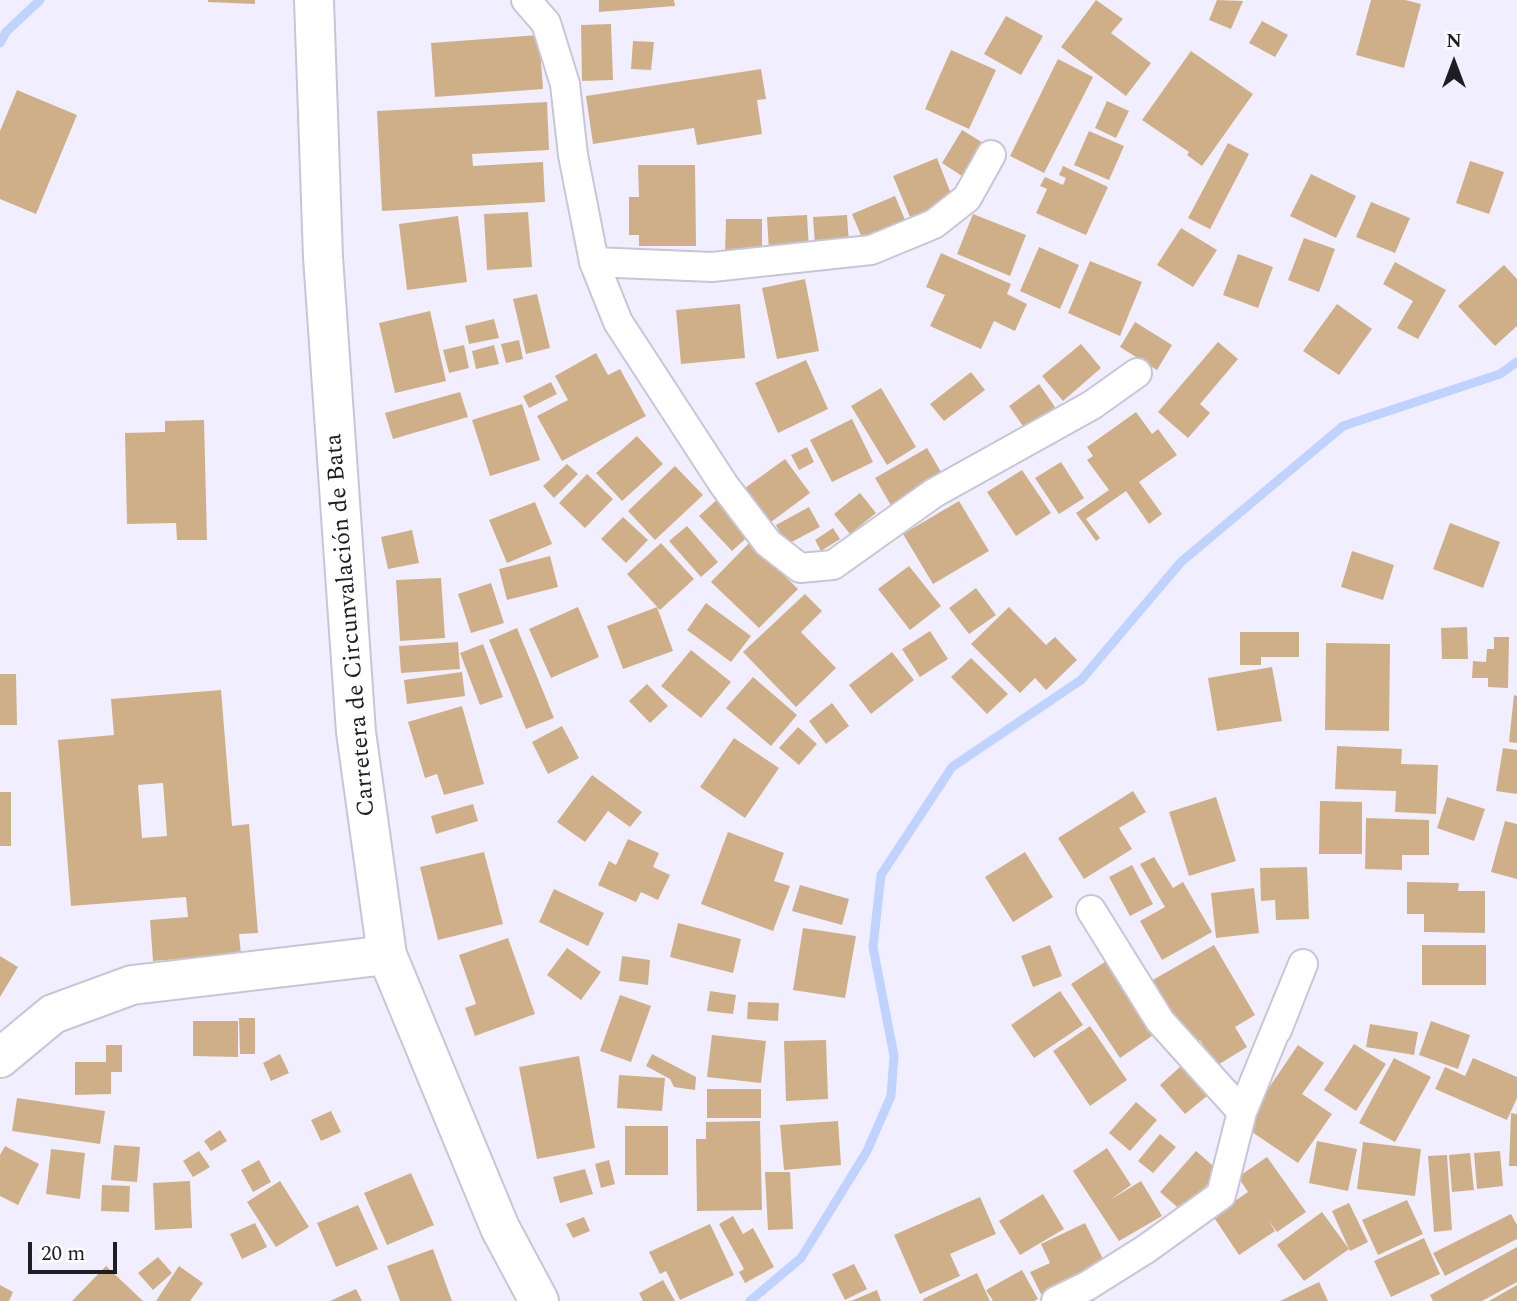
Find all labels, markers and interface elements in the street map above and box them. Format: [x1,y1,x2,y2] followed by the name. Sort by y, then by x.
[1446,27,1462,56] text: N
[1419,28,1489,98] north arrow
[321,432,383,818] street label: Carretera de Circunvalación de Bata
[32,1228,121,1272] scale bar
[41,1238,85,1270] text: 20 m

